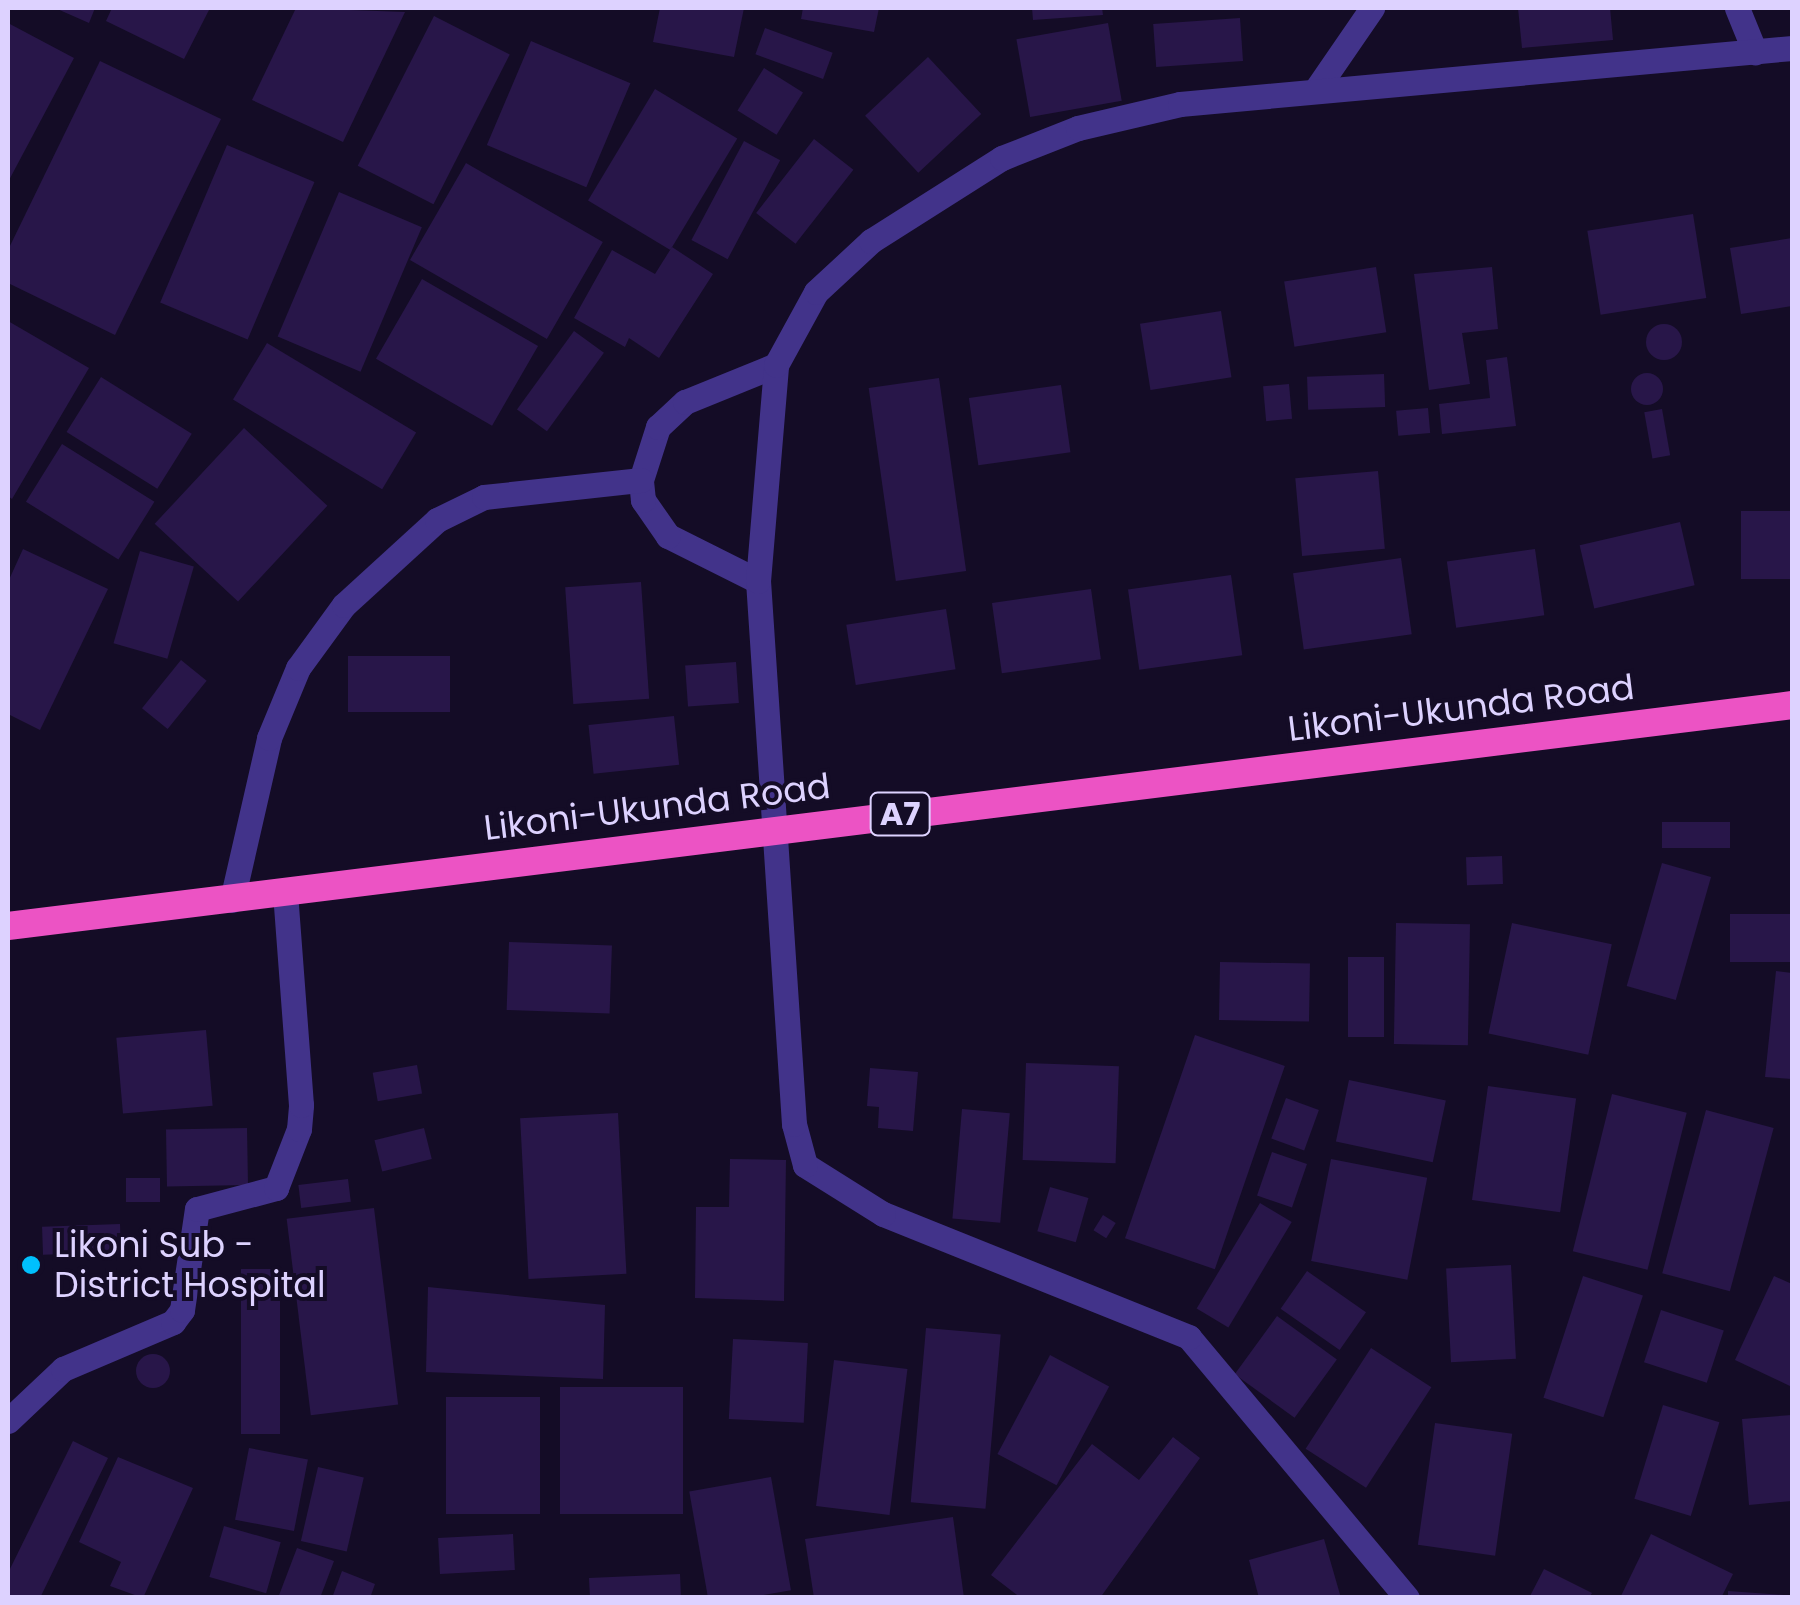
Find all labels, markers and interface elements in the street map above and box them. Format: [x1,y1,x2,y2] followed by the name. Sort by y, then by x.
[1285,666,1637,750] street label: Likoni-Ukunda Road
[481,765,833,849] street label: Likoni-Ukunda Road
[868,787,932,841] road number: A7
[54,1224,326,1306] place label: Likoni Sub - District Hospital
[18,1252,44,1278] marker: Likoni Sub - District Hospital

